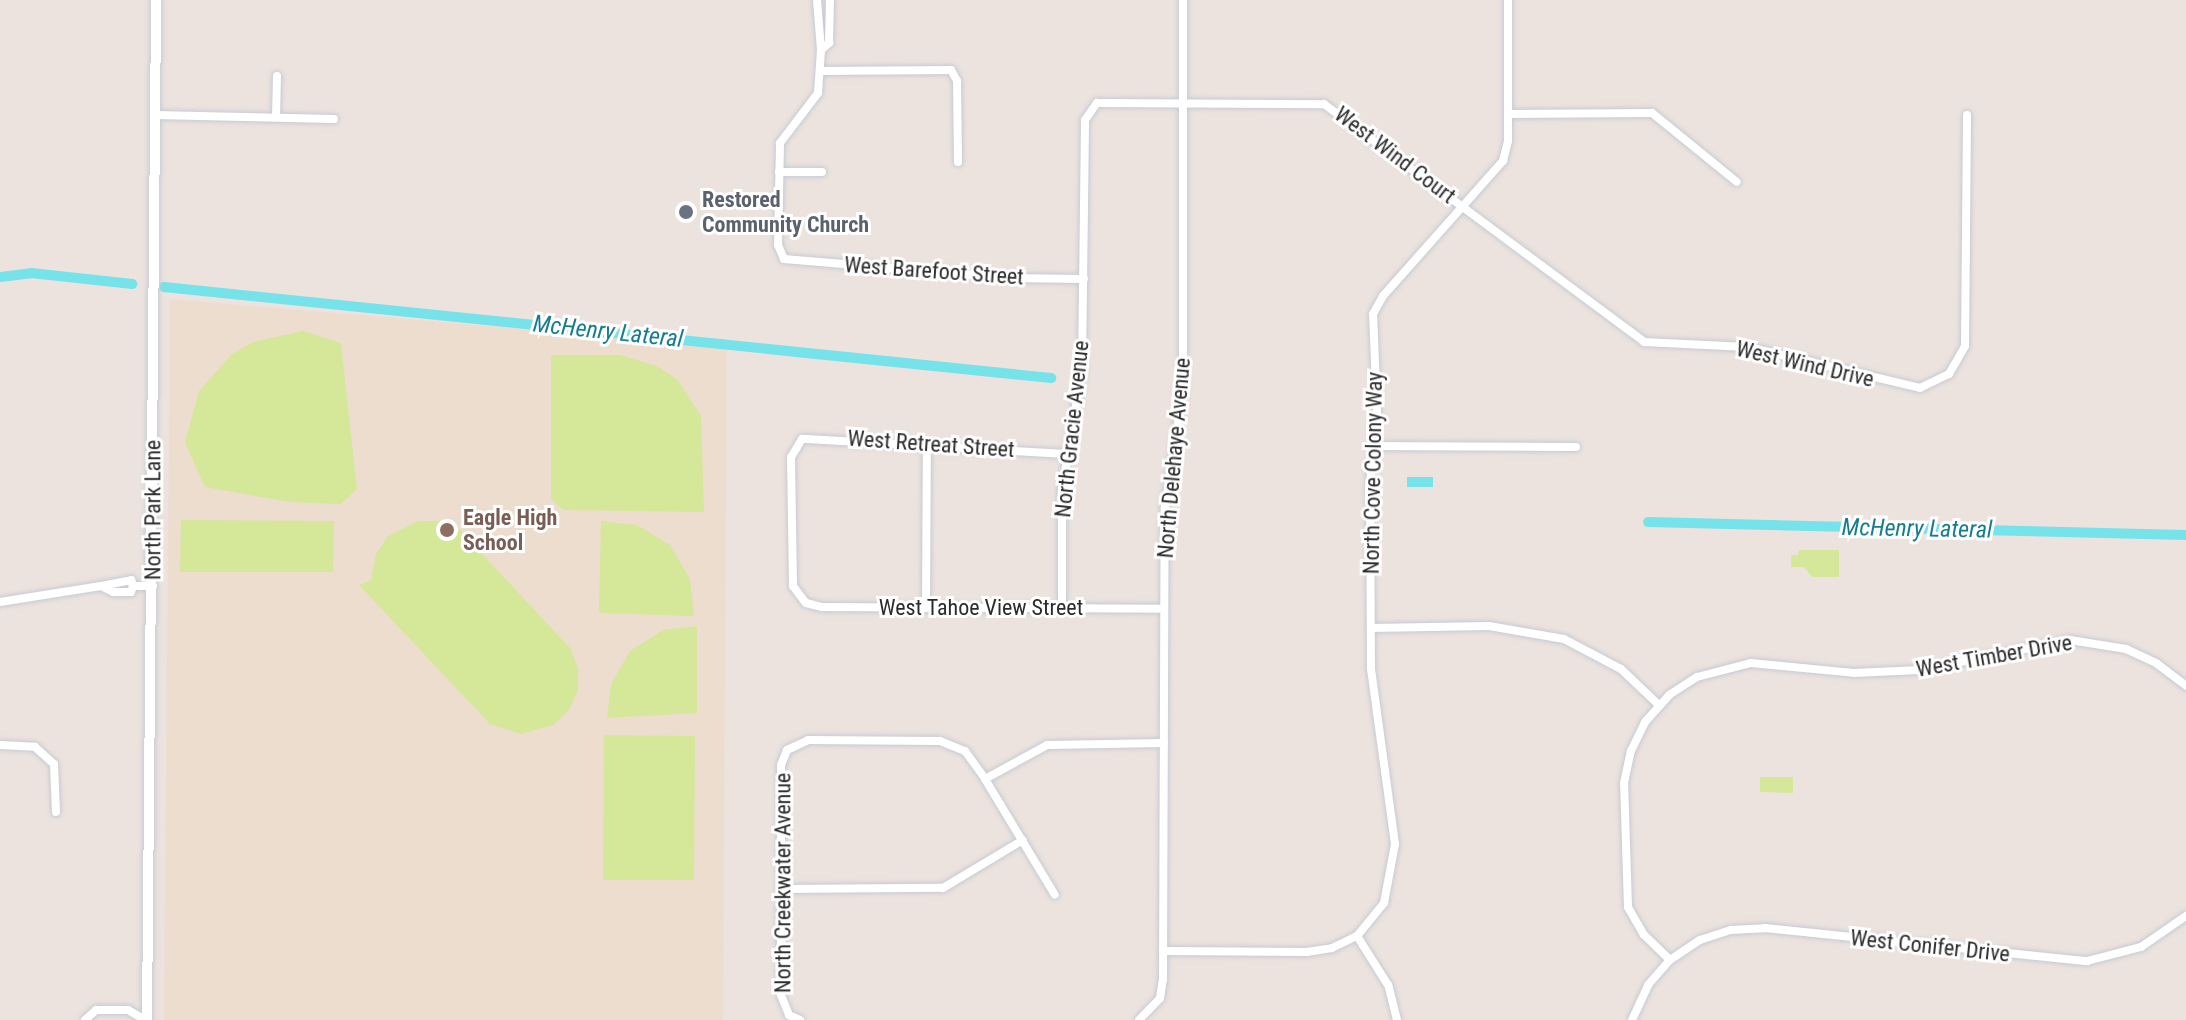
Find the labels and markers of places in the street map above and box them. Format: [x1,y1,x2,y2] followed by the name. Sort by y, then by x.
[702,186,869,238] place label: Restored Community Church
[677,203,695,221] marker: Restored Community Church
[463,504,557,556] place label: Eagle High School
[438,521,456,539] marker: Eagle High School

